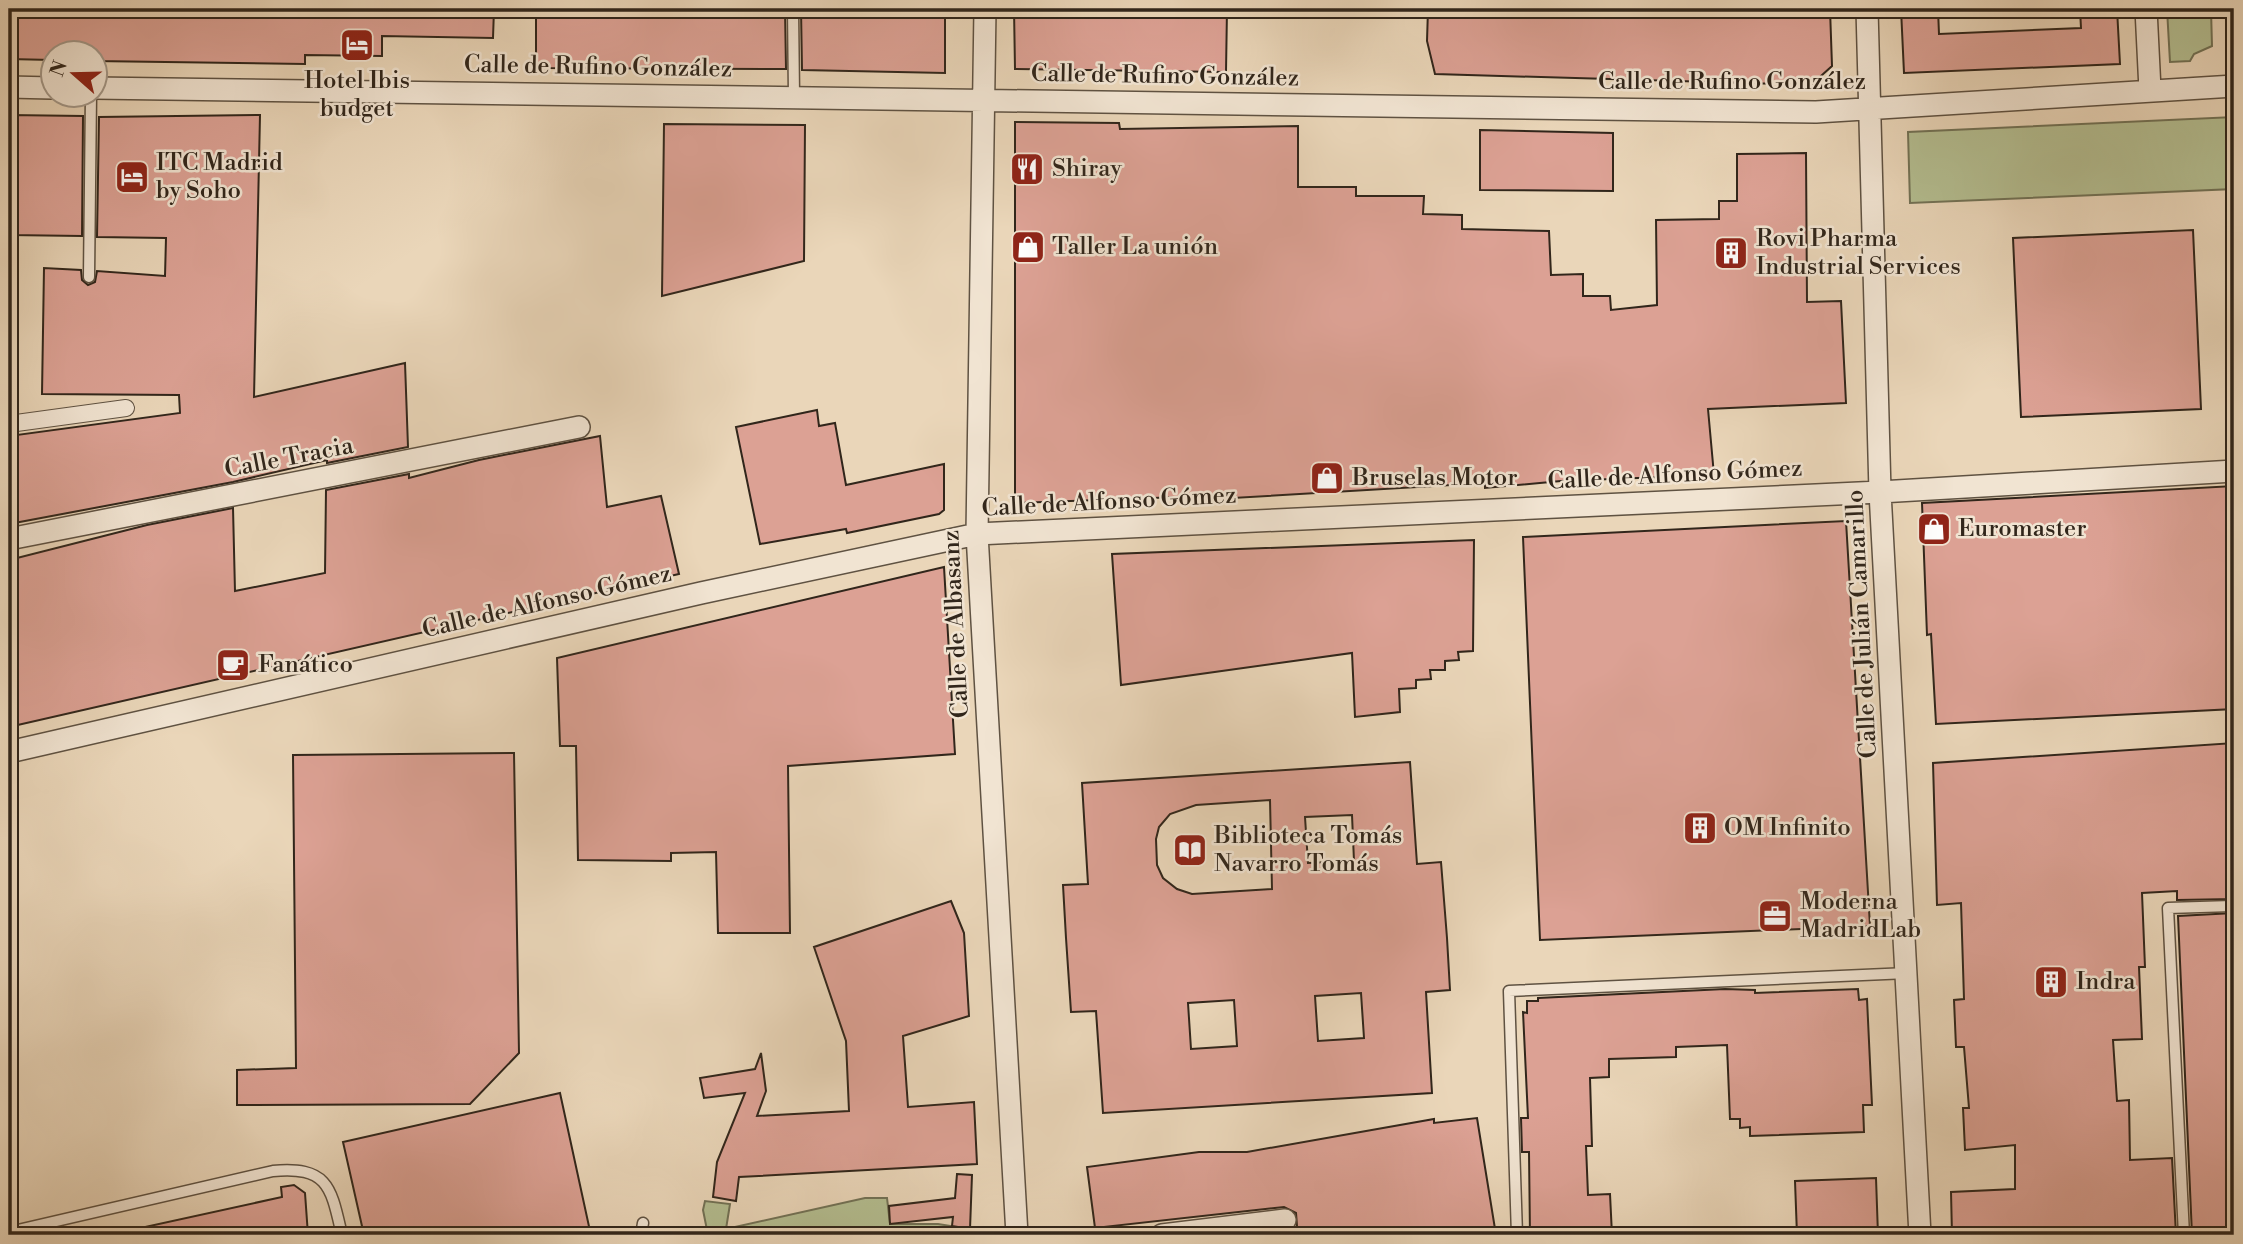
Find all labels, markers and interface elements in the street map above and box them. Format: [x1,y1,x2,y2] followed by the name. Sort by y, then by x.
[338,26,376,64] hotel icon: Hotel Ibis budget
[38,38,108,108] north arrow
[464,50,732,84] street label: Calle de Rufino González
[45,57,73,80] text: N
[1031,59,1299,93] street label: Calle de Rufino González
[304,66,410,124] place label: Hotel Ibis budget
[1598,67,1866,97] street label: Calle de Rufino González
[156,148,283,206] place label: ITC Madrid by Soho
[1008,150,1046,188] restaurant icon: Shiray
[1052,154,1122,184] place label: Shiray
[113,158,151,196] hotel icon: ITC Madrid by Soho
[1756,224,1961,282] place label: Rovi Pharma Industrial Services
[1009,228,1047,266] shop icon: Taller La unión
[1052,232,1218,262] place label: Taller La unión
[1712,234,1750,272] building icon: Rovi Pharma Industrial Services
[222,431,357,485] street label: Calle Tracia
[1547,453,1803,497] street label: Calle de Alfonso Gómez
[1308,459,1346,497] shop icon: Bruselas Motor
[1351,463,1518,493] place label: Bruselas Motor
[981,480,1237,524] street label: Calle de Alfonso Gómez
[1840,489,1884,759] street label: Calle de Julián Camarillo
[1915,510,1953,548] shop icon: Euromaster
[1958,514,2087,544] place label: Euromaster
[936,529,976,719] street label: Calle de Albasanz
[419,559,675,645] street label: Calle de Alfonso Gómez
[214,646,252,684] cafe icon: Fanático
[258,650,353,680] place label: Fanático
[1681,809,1719,847] building icon: OM Infinito
[1724,813,1851,843] place label: OM Infinito
[1213,821,1402,879] place label: Biblioteca Tomás Navarro Tomás
[1171,831,1209,869] library icon: Biblioteca Tomás Navarro Tomás
[1800,887,1921,945] place label: Moderna MadridLab
[1756,897,1794,935] office icon: Moderna MadridLab
[2032,963,2070,1001] building icon: Indra
[2076,967,2136,997] place label: Indra

